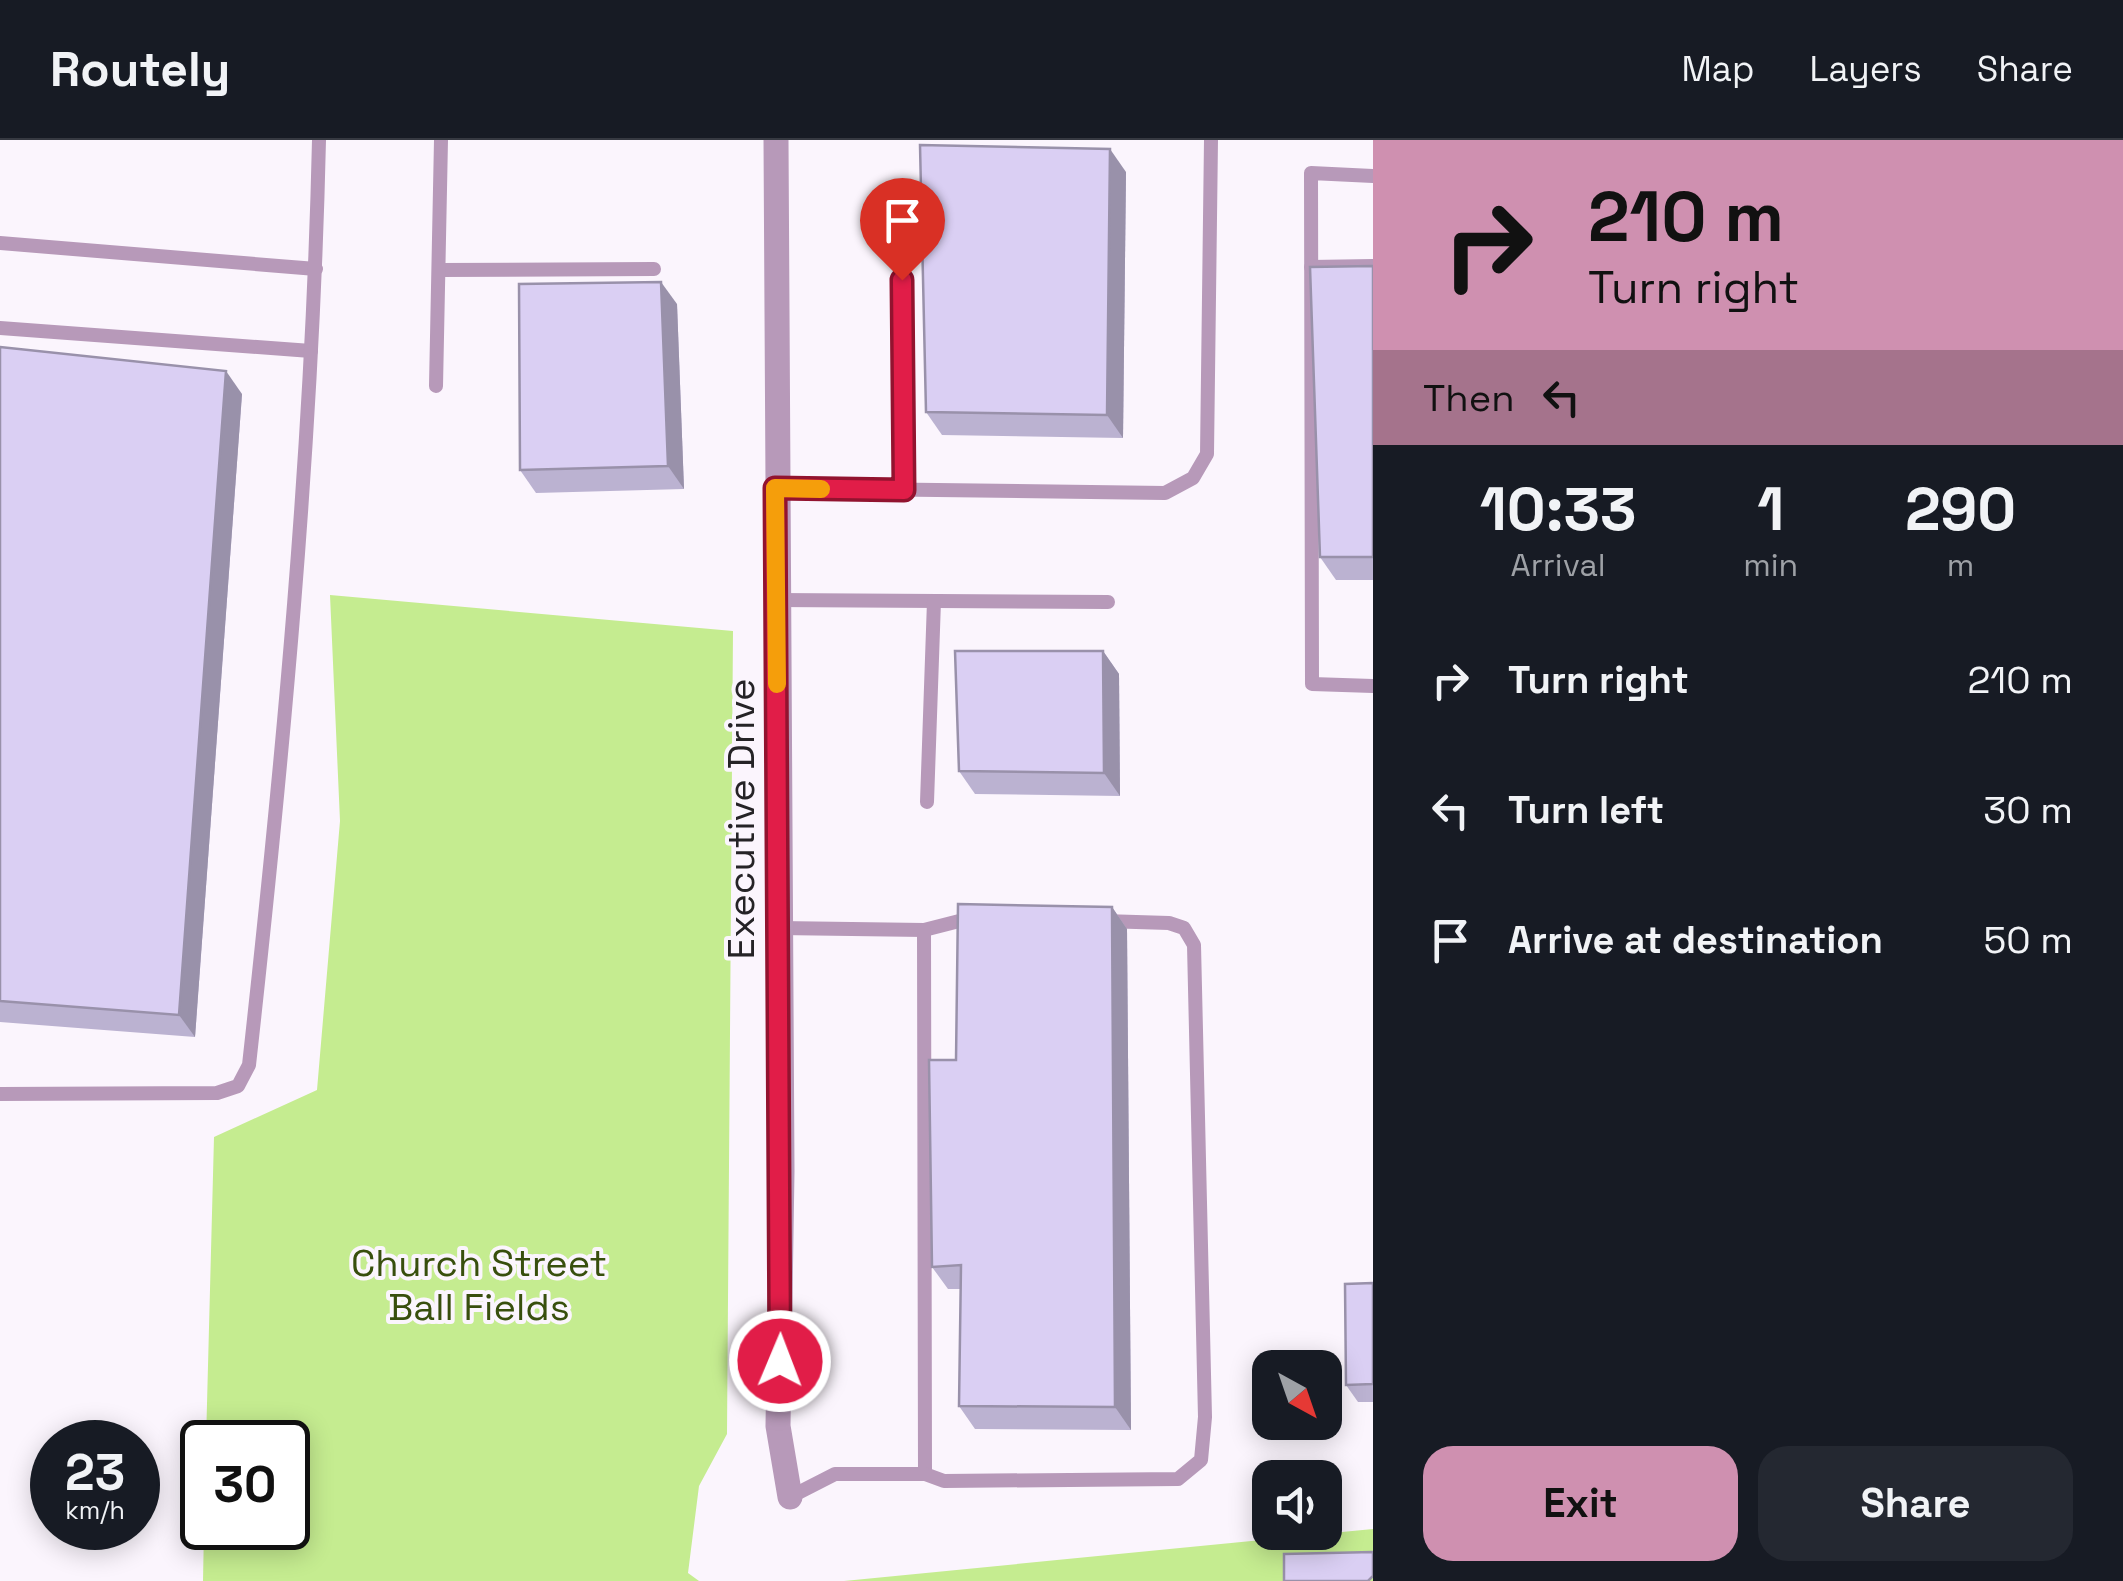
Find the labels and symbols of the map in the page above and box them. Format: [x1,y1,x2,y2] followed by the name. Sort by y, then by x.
[860,178,945,281] pin
[717,679,765,959] street label: Executive Drive
[351,1239,607,1331] park label: Church Street Ball Fields
[728,1309,832,1413] position arrow
[1252,1350,1342,1440] north arrow
[180,1420,310,1550] speed limit sign: 30

